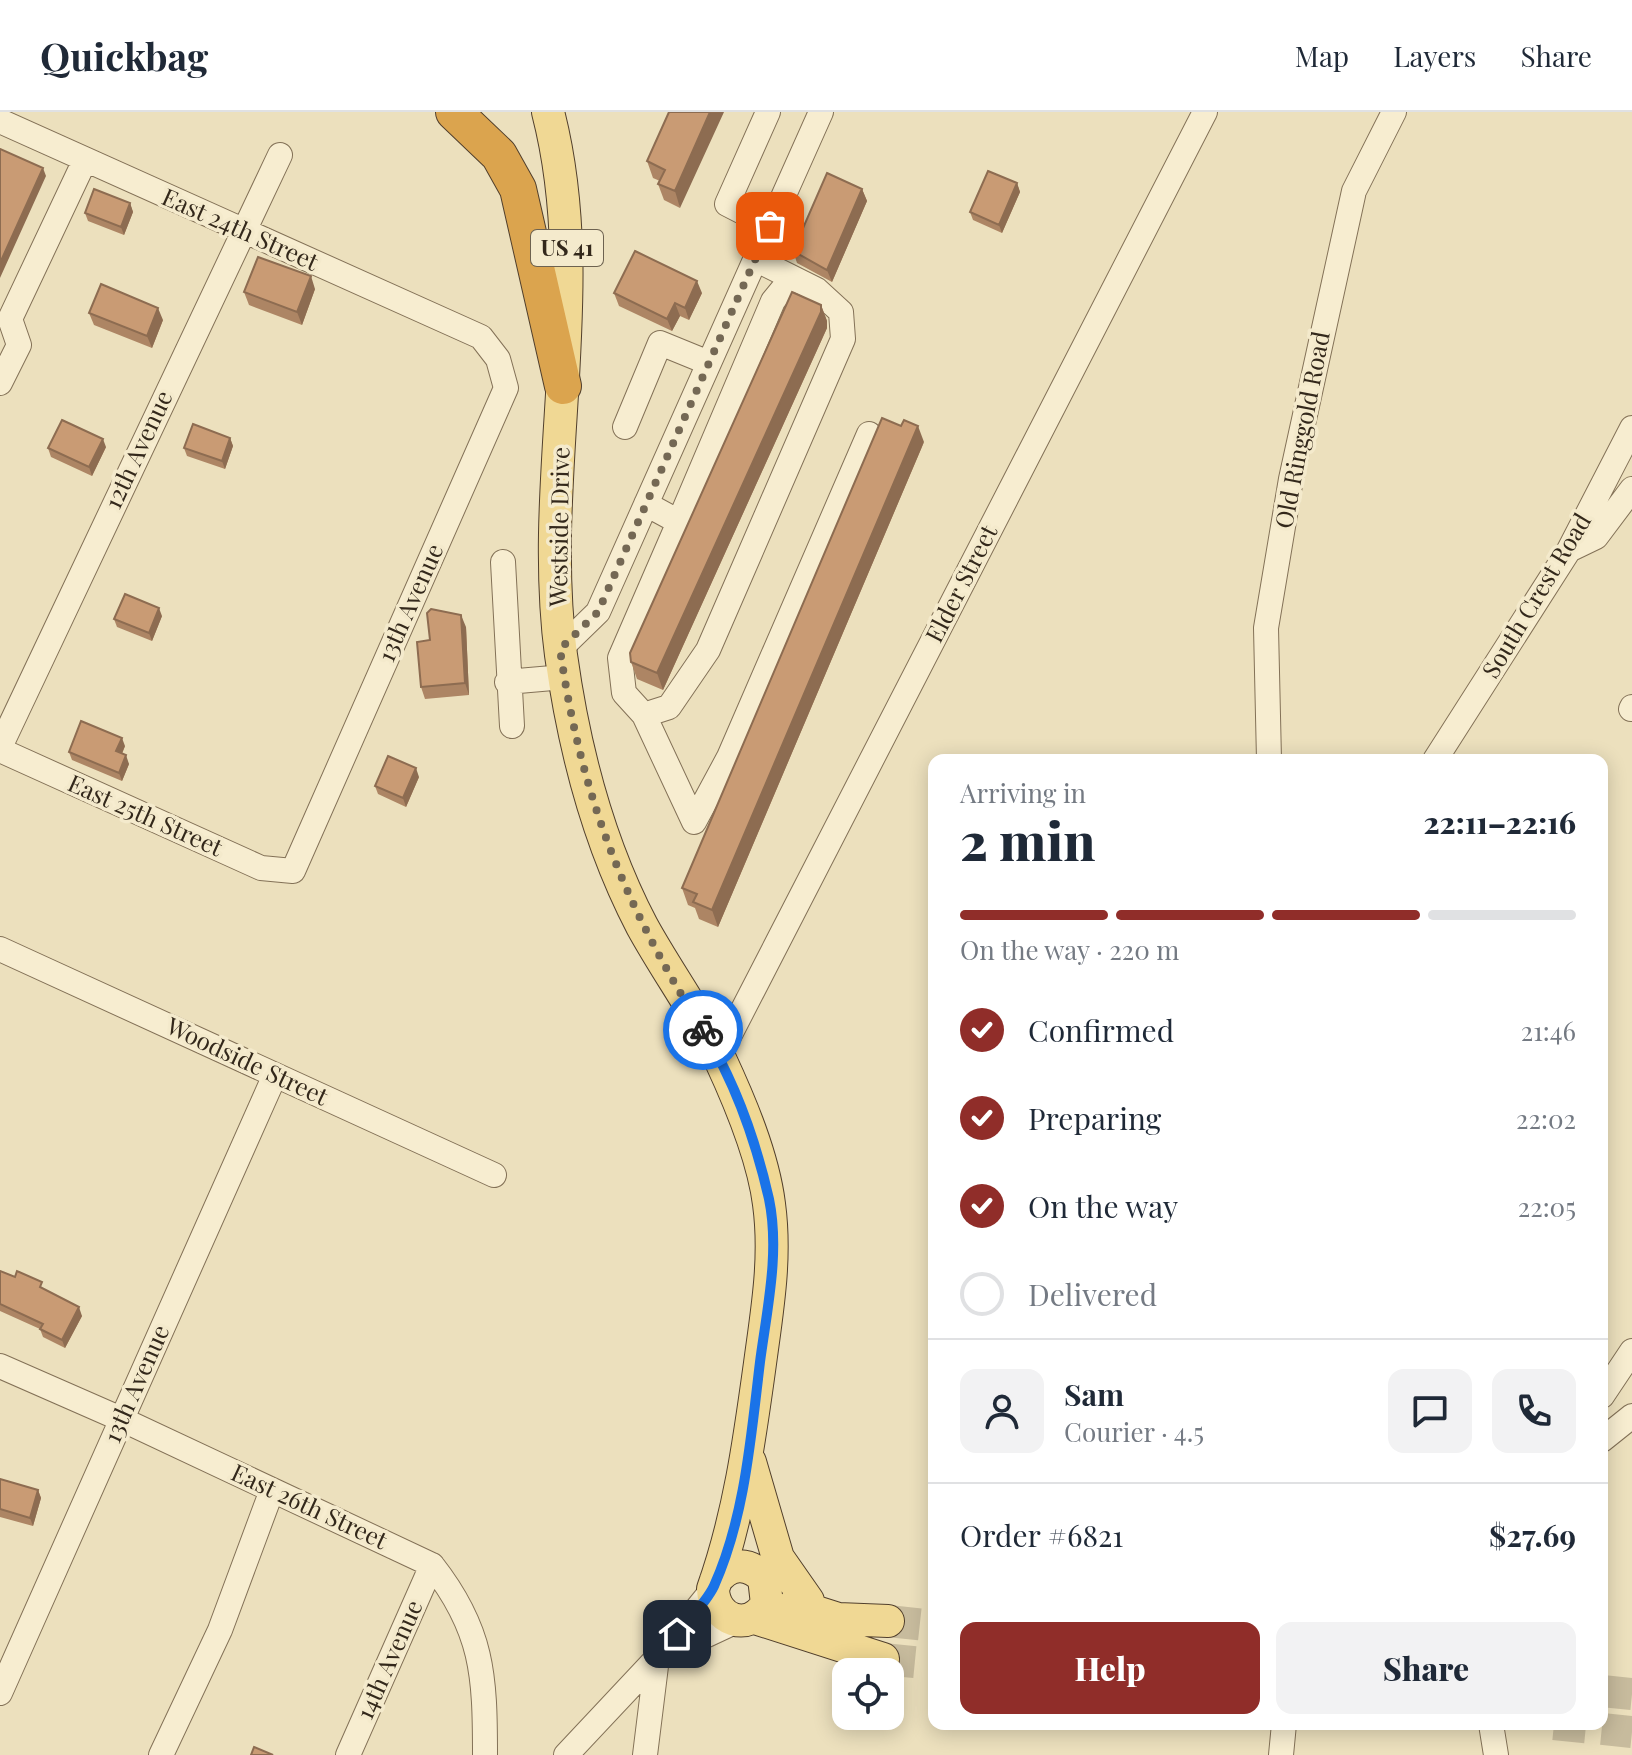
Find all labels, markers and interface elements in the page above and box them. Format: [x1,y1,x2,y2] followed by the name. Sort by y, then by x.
[40,30,208,81] text: Quickbag
[1295,37,1349,74] text: Map
[1393,37,1476,74] text: Layers
[1520,37,1592,74] text: Share
[158,179,324,277] street label: East 24th Street
[736,192,804,260] pin
[748,204,792,248] icon: bag
[531,230,603,266] road number: US 41
[1266,328,1336,531] street label: Old Ringgold Road
[96,385,179,514] street label: 12th Avenue
[541,447,575,608] street label: Westside Drive
[1473,507,1597,683] street label: South Crest Road
[917,518,1004,647] street label: Elder Street
[369,538,449,666] street label: 13th Avenue
[64,766,229,863] street label: East 25th Street
[960,775,1086,810] text: Arriving in
[1423,802,1576,842] text: 22:11–22:16
[960,805,1095,874] text: 2 min
[960,932,1179,967] text: On the way · 220 m
[663,990,743,1070] courier
[161,1008,334,1112] street label: Woodside Street
[681,1008,725,1052] icon: bike
[960,1008,1004,1052] icon: check
[1028,1010,1174,1050] text: Confirmed
[1521,1013,1576,1048] text: 21:46
[960,1096,1004,1140] icon: check
[1028,1098,1161,1138] text: Preparing
[1516,1101,1576,1136] text: 22:02
[960,1184,1004,1228] icon: check
[1028,1186,1178,1226] text: On the way
[1518,1189,1576,1224] text: 22:05
[1028,1274,1157,1314] text: Delivered
[95,1319,175,1447] street label: 13th Avenue
[960,1369,1044,1453] button: person
[1388,1369,1472,1453] button: chat
[1492,1369,1576,1453] button: phone
[1064,1374,1124,1414] text: Sam
[1064,1414,1204,1449] text: Courier · 4.5
[227,1455,393,1555] street label: East 26th Street
[960,1515,1123,1555] text: Order #6821
[1489,1515,1576,1555] text: $27.69
[348,1594,429,1724] street label: 14th Avenue
[643,1600,711,1668] pin
[655,1612,699,1656] icon: home
[960,1622,1260,1714] button: Help
[1276,1622,1576,1714] button: Share
[832,1658,904,1730] map controls
[832,1658,904,1730] button: locate

